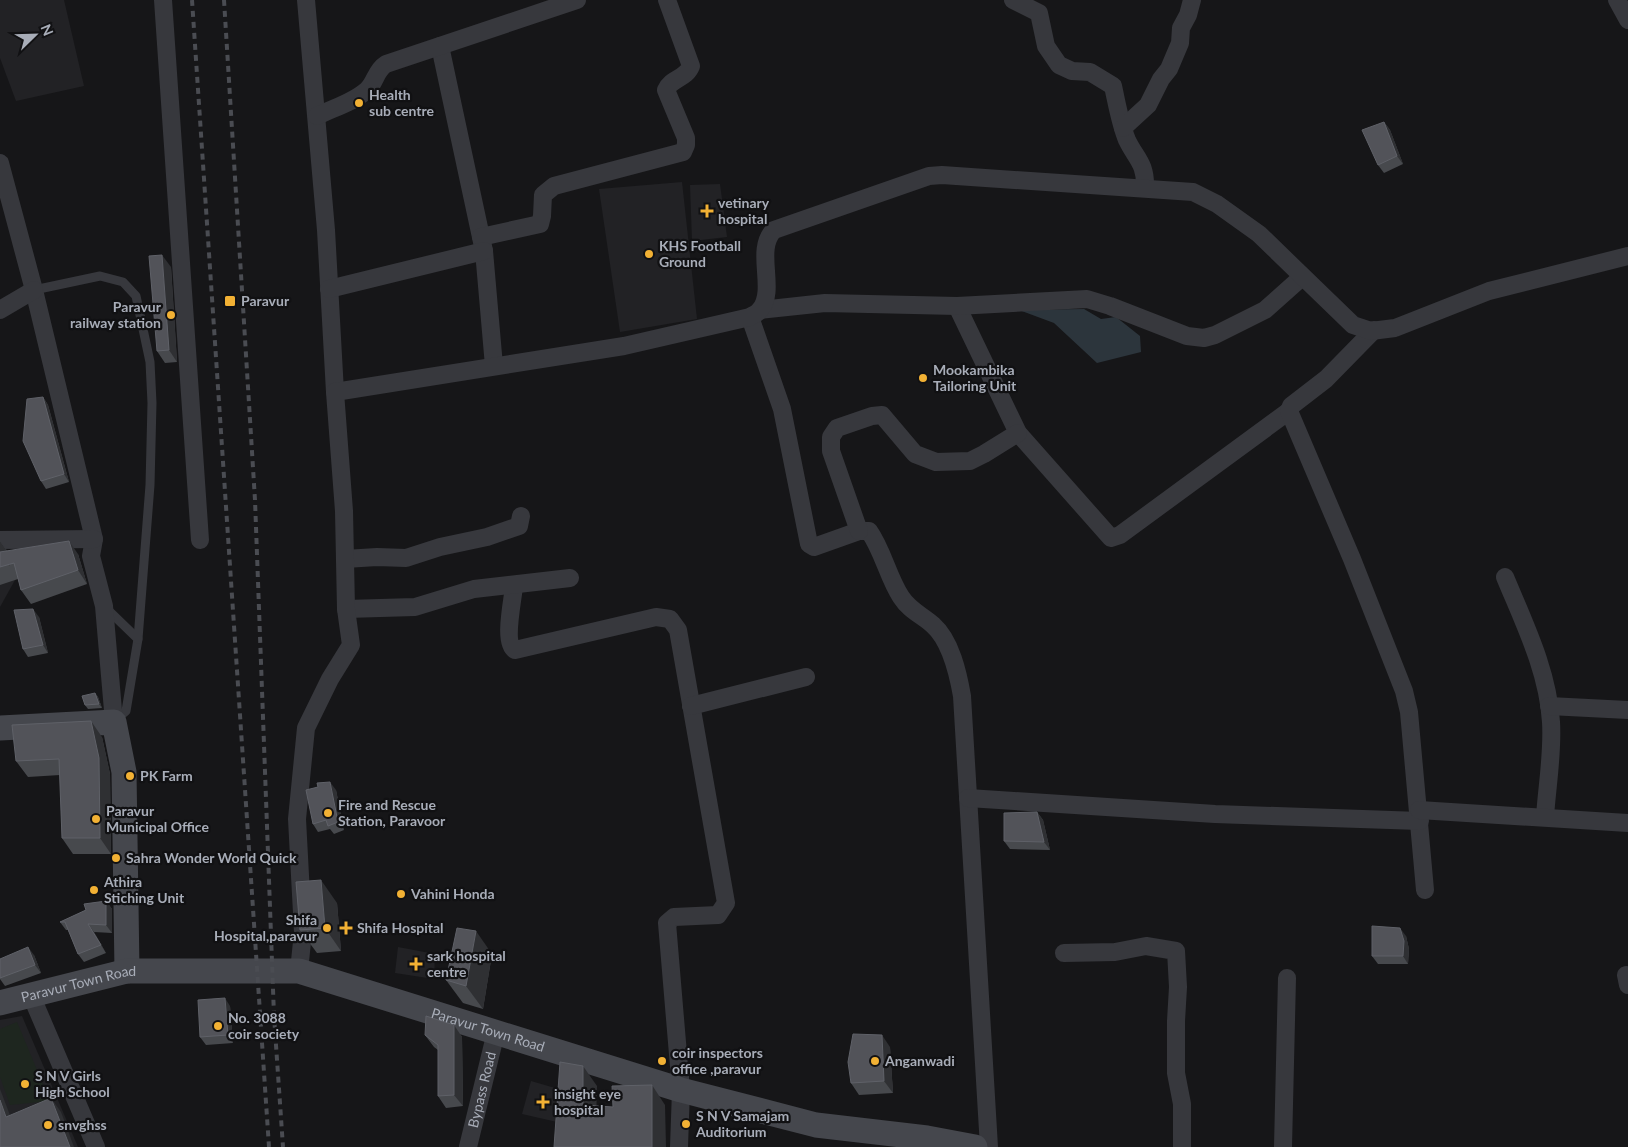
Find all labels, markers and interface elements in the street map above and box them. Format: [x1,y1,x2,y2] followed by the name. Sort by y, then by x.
[10,10,60,60] north arrow
[37,21,57,38] text: N
[369,86,435,119] place label: Health sub centre
[353,97,365,109] marker: Health sub centre
[718,194,770,227] place label: vetinary hospital
[700,204,714,218] marker: vetinary hospital
[659,237,741,270] place label: KHS Football Ground
[643,248,655,260] marker: KHS Football Ground
[241,292,290,309] place label: Paravur
[223,294,237,308] marker: Paravur
[70,298,162,331] place label: Paravur railway station
[165,309,177,321] marker: Paravur railway station
[933,361,1017,394] place label: Mookambika Tailoring Unit
[917,372,929,384] marker: Mookambika Tailoring Unit
[140,767,193,784] place label: PK Farm
[124,770,136,782] marker: PK Farm
[338,796,446,829] place label: Fire and Rescue Station, Paravoor
[106,802,209,835] place label: Paravur Municipal Office
[322,807,334,819] marker: Fire and Rescue Station, Paravoor
[90,813,102,825] marker: Paravur Municipal Office
[126,849,297,866] place label: Sahra Wonder World Quick
[110,852,122,864] marker: Sahra Wonder World Quick
[103,873,185,906] place label: Athira Stiching Unit
[88,884,100,896] marker: Athira Stiching Unit
[410,885,495,902] place label: Vahini Honda
[395,888,407,900] marker: Vahini Honda
[214,911,318,944] place label: Shifa Hospital,paravur
[357,919,444,936] place label: Shifa Hospital
[339,921,353,935] marker: Shifa Hospital
[321,922,333,934] marker: Shifa Hospital,paravur
[427,947,506,980] place label: sark hospital centre
[409,957,423,971] marker: sark hospital centre
[19,962,136,1005] street label: Paravur Town Road
[429,1004,547,1055] street label: Paravur Town Road
[228,1009,300,1042] place label: No. 3088 coir society
[212,1020,224,1032] marker: No. 3088 coir society
[672,1044,763,1077] place label: coir inspectors office ,paravur
[464,1050,499,1129] street label: Bypass Road
[884,1052,955,1069] place label: Anganwadi
[656,1055,668,1067] marker: coir inspectors office ,paravur
[869,1055,881,1067] marker: Anganwadi
[35,1067,110,1100] place label: S N V Girls High School
[19,1078,31,1090] marker: S N V Girls High School
[554,1085,621,1118] place label: insight eye hospital
[536,1095,550,1109] marker: insight eye hospital
[695,1107,789,1140] place label: S N V Samajam Auditorium
[58,1116,107,1133] place label: snvghss
[680,1118,692,1130] marker: S N V Samajam Auditorium
[42,1119,54,1131] marker: snvghss

